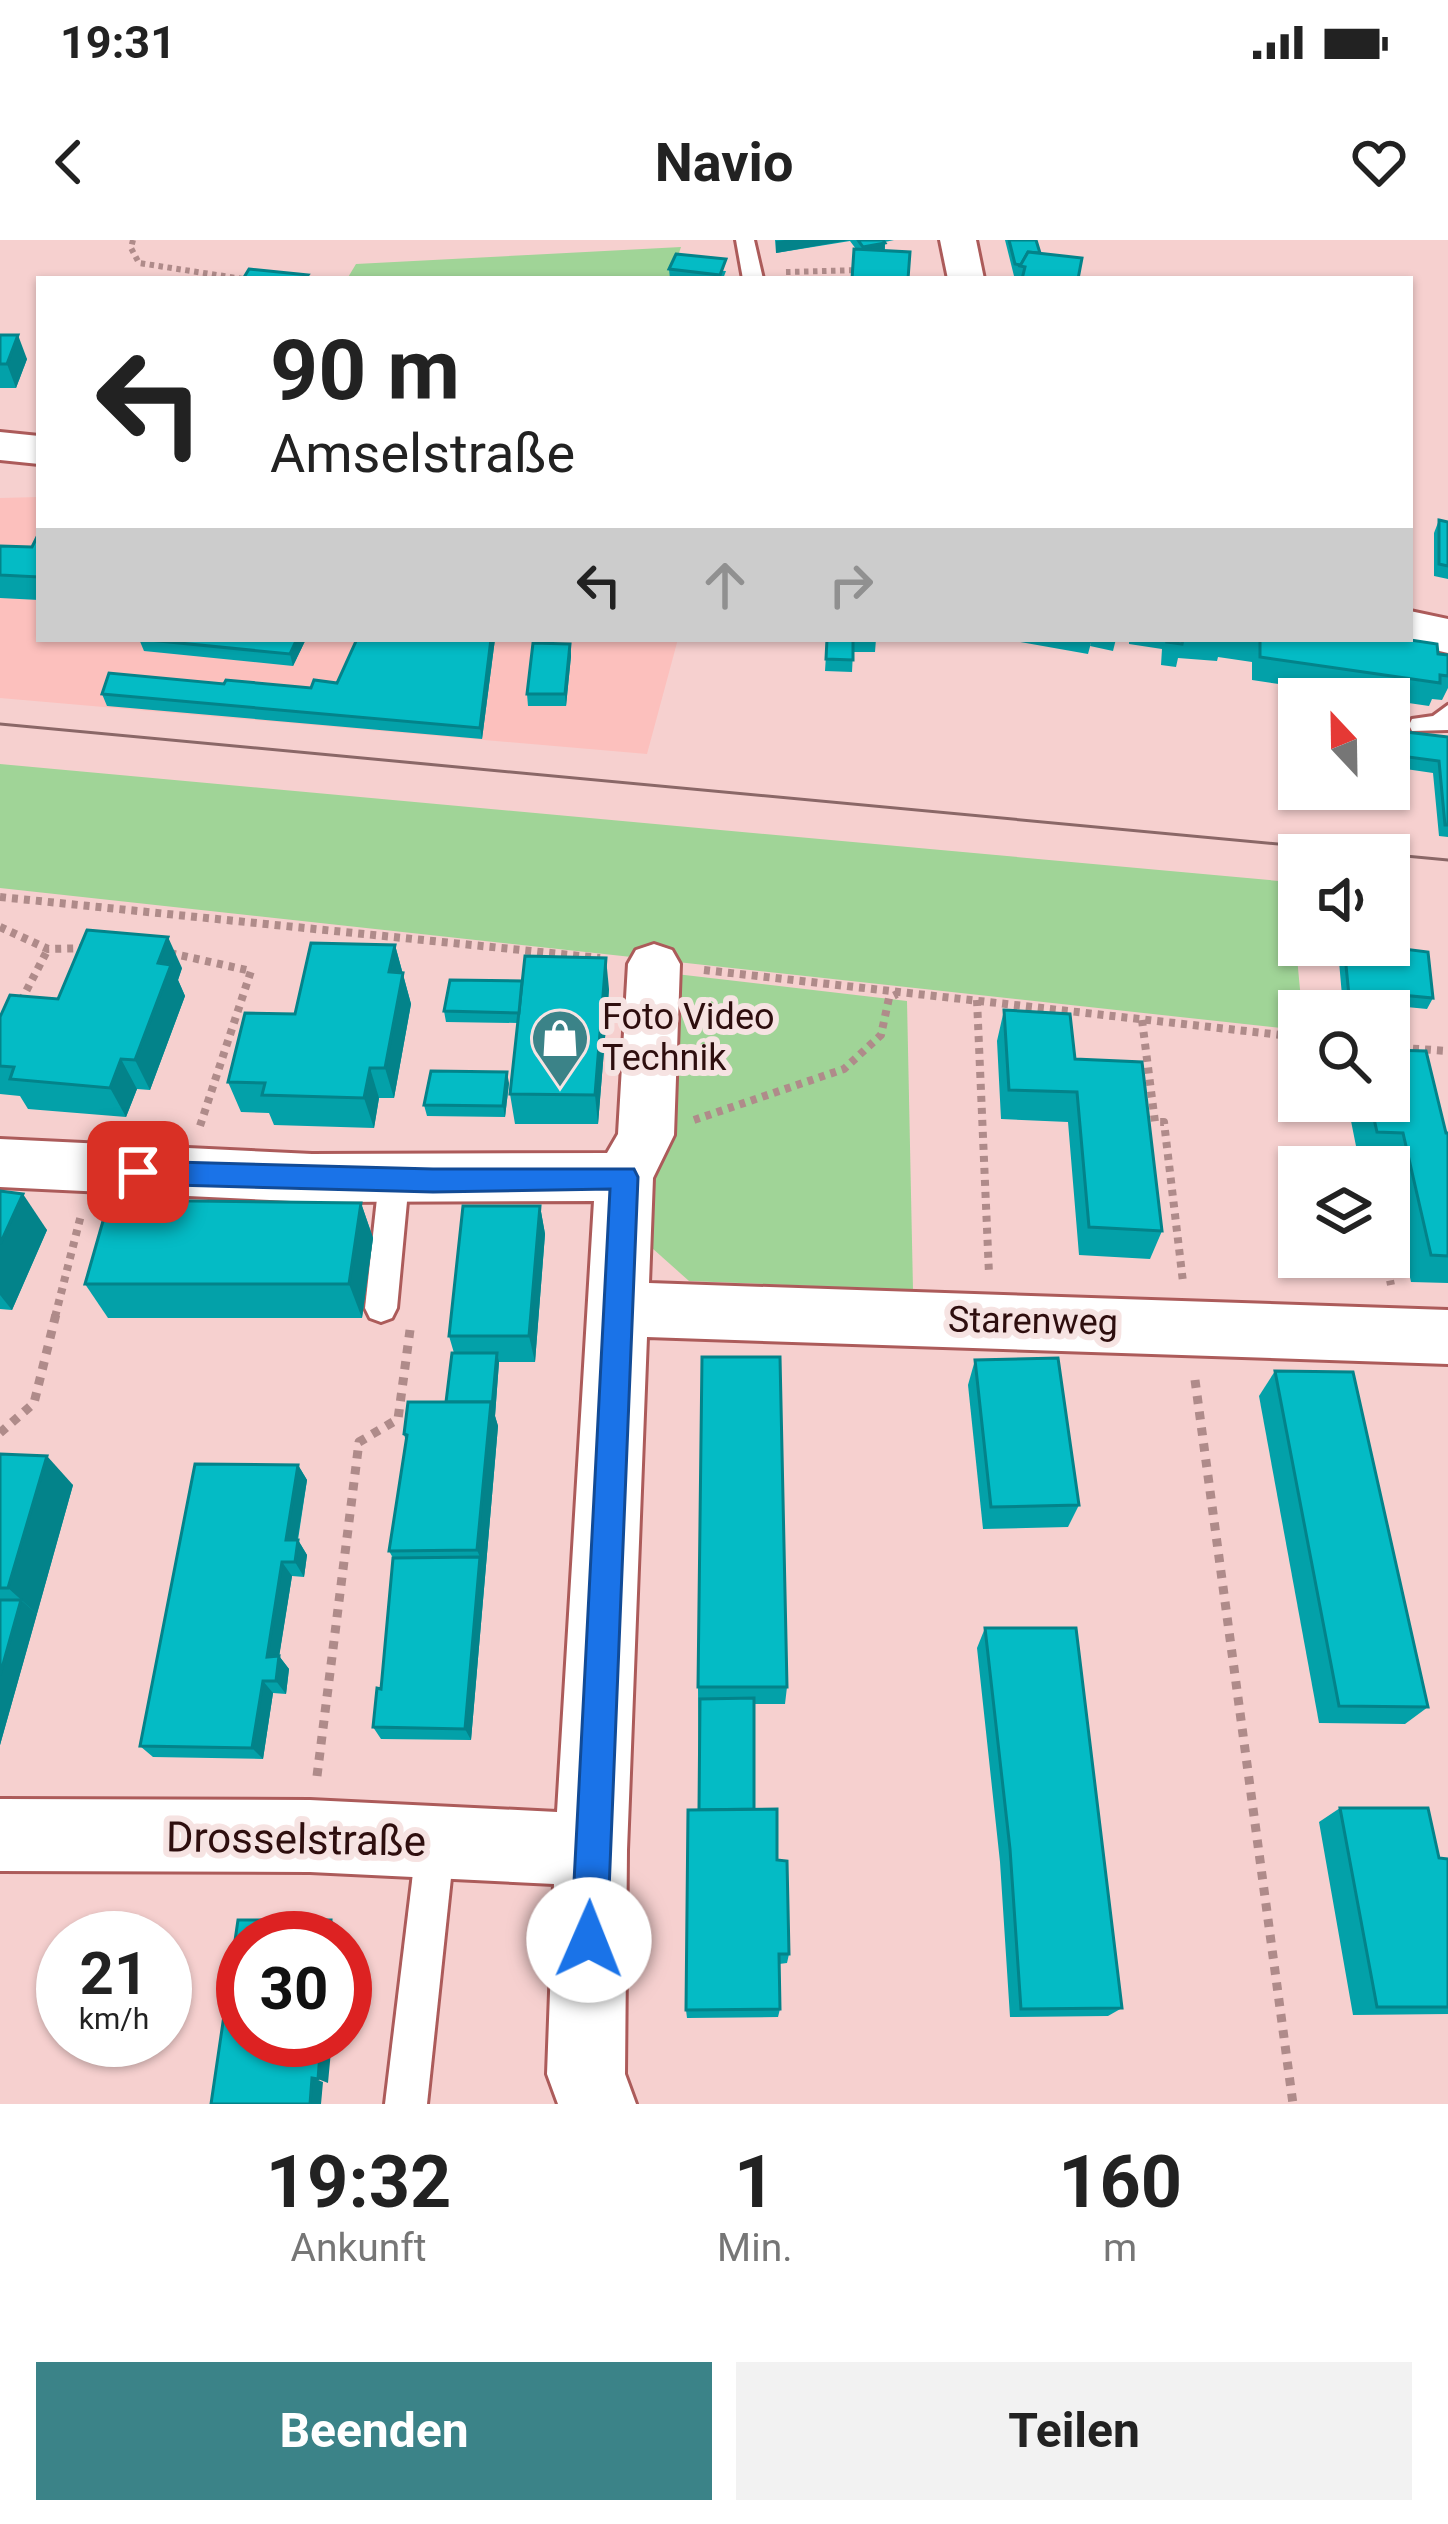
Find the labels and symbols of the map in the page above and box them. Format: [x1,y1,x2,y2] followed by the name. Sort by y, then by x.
[1278,678,1410,810] north arrow
[602,996,775,1079] place label: Foto Video Technik
[529,1007,591,1089] shop icon: Foto Video Technik
[87,1121,189,1223] pin
[948,1299,1118,1343] street label: Starenweg
[166,1812,426,1866] street label: Drosselstraße
[526,1877,652,2003] position arrow
[216,1911,372,2067] speed limit sign: 30

